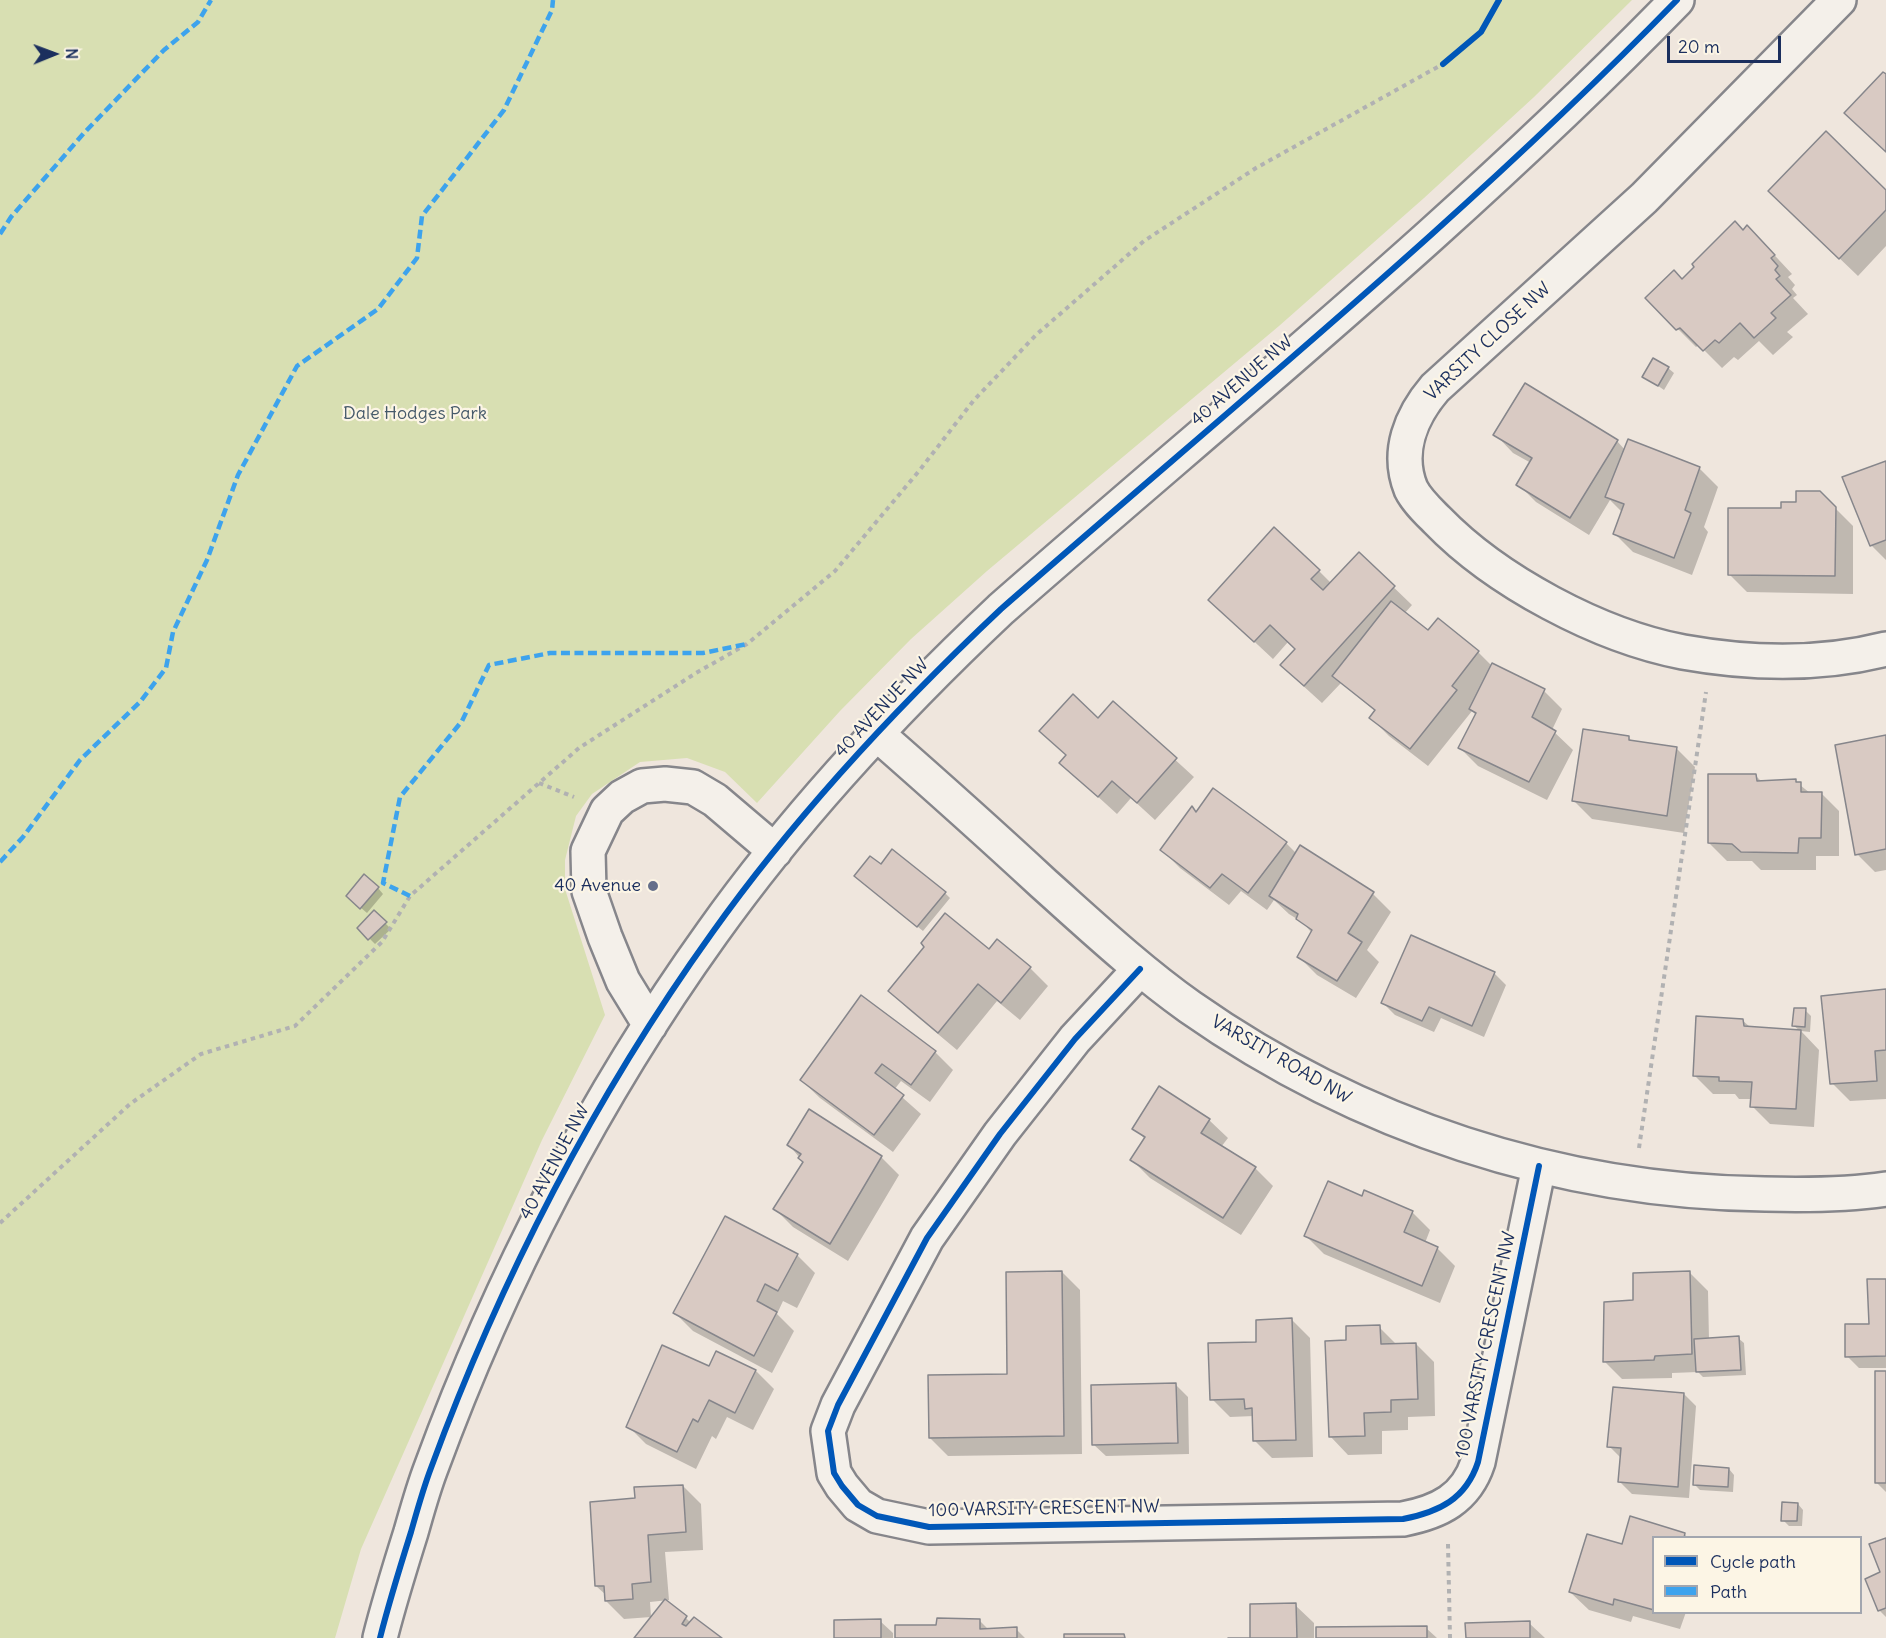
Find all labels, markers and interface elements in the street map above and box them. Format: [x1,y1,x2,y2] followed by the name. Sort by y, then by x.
[24,24,84,84] north arrow
[1670,24,1784,62] scale bar
[1678,35,1720,58] text: 20 m
[62,48,82,59] text: N
[1421,278,1555,406] street label: VARSITY CLOSE NW
[1187,331,1297,431] street label: 40 AVENUE NW
[343,403,487,425] park label: Dale Hodges Park
[831,654,933,762] street label: 40 AVENUE NW
[554,875,641,897] place label: 40 Avenue
[646,879,660,893] marker: 40 Avenue
[1207,1011,1355,1109] street label: VARSITY ROAD NW
[515,1101,595,1223] street label: 40 AVENUE NW
[1451,1230,1521,1460] street label: 100 VARSITY CRESCENT NW
[928,1496,1160,1522] street label: 100 VARSITY CRESCENT NW
[1652,1536,1862,1614] legend
[1710,1550,1796,1573] text: Cycle path
[1710,1580,1747,1603] text: Path

